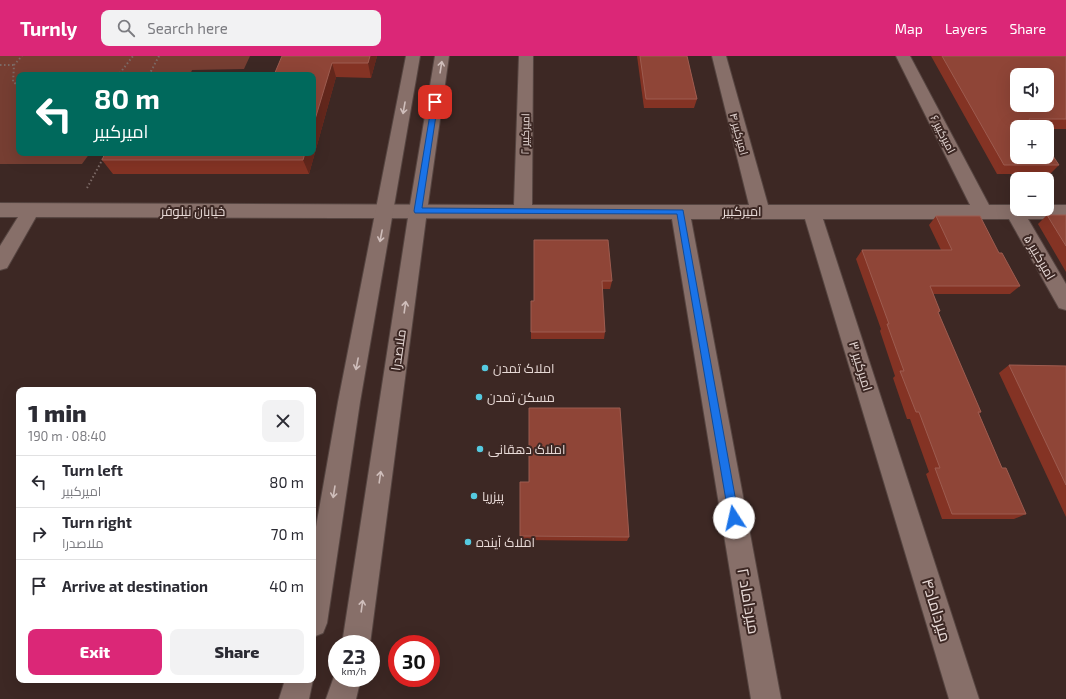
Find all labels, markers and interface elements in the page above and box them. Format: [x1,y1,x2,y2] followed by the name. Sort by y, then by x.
[101,10,381,46] search box
[20,17,77,40] text: Turnly
[115,17,137,39] icon: search
[147,19,228,37] text: Search here
[895,20,923,37] text: Map
[945,20,987,37] text: Layers
[1009,20,1046,37] text: Share
[437,61,445,74] one-way arrow
[1010,68,1054,216] map controls
[1010,68,1054,112] button: sound
[94,81,160,115] text: 80 m
[418,85,452,119] pin
[28,88,80,140] icon: left
[424,91,446,113] icon: arrive
[400,101,408,114] one-way arrow
[727,111,751,157] street label: امیرکبیر ۴
[518,113,532,155] street label: امیرکبیر ۲
[927,113,959,155] street label: امیرکبیر ۶
[94,120,148,142] text: امیرکبیر
[1010,120,1054,164] button: +
[1010,172,1054,216] button: −
[160,203,225,219] street label: خیابان نیلوفر
[721,203,762,219] street label: امیرکبیر
[377,229,385,242] one-way arrow
[1021,232,1059,282] street label: امیرکبیر ۵
[401,300,409,313] one-way arrow
[387,328,409,372] street label: ملاصدرا
[846,339,876,393] street label: امیرکبیر ۳
[352,357,360,370] one-way arrow
[493,360,555,376] place label: املاک تمدن
[480,363,490,373] marker: املاک تمدن
[487,389,555,405] place label: مسکن تمدن
[474,392,484,402] marker: مسکن تمدن
[28,398,87,427] text: 1 min
[262,400,304,442] button: close
[28,428,106,444] text: 190 m · 08:40
[488,441,565,457] place label: املاک دهقانی
[475,444,485,454] marker: املاک دهقانی
[62,461,123,479] text: Turn left
[28,471,50,493] icon: left
[377,471,384,484] one-way arrow
[269,473,304,491] text: 80 m
[62,483,101,499] text: امیرکبیر
[330,485,338,498] one-way arrow
[482,488,504,506] place label: پیزریا
[469,491,479,501] marker: پیزریا
[713,497,755,539] position arrow
[62,513,132,531] text: Turn right
[28,523,50,545] icon: right
[271,525,304,543] text: 70 m
[476,534,535,550] place label: املاک آینده
[62,535,104,551] text: ملاصدرا
[463,537,473,547] marker: املاک آینده
[733,566,765,636] street label: میرداماد ۲
[28,575,50,597] icon: arrive
[918,576,956,644] street label: میرداماد۴
[62,577,208,595] text: Arrive at destination
[269,577,304,595] text: 40 m
[358,600,366,613] one-way arrow
[28,629,162,675] button: Exit
[170,629,304,675] button: Share
[388,635,440,687] speed limit sign: 30
[343,644,365,668] text: 23
[342,665,366,677] text: km/h

